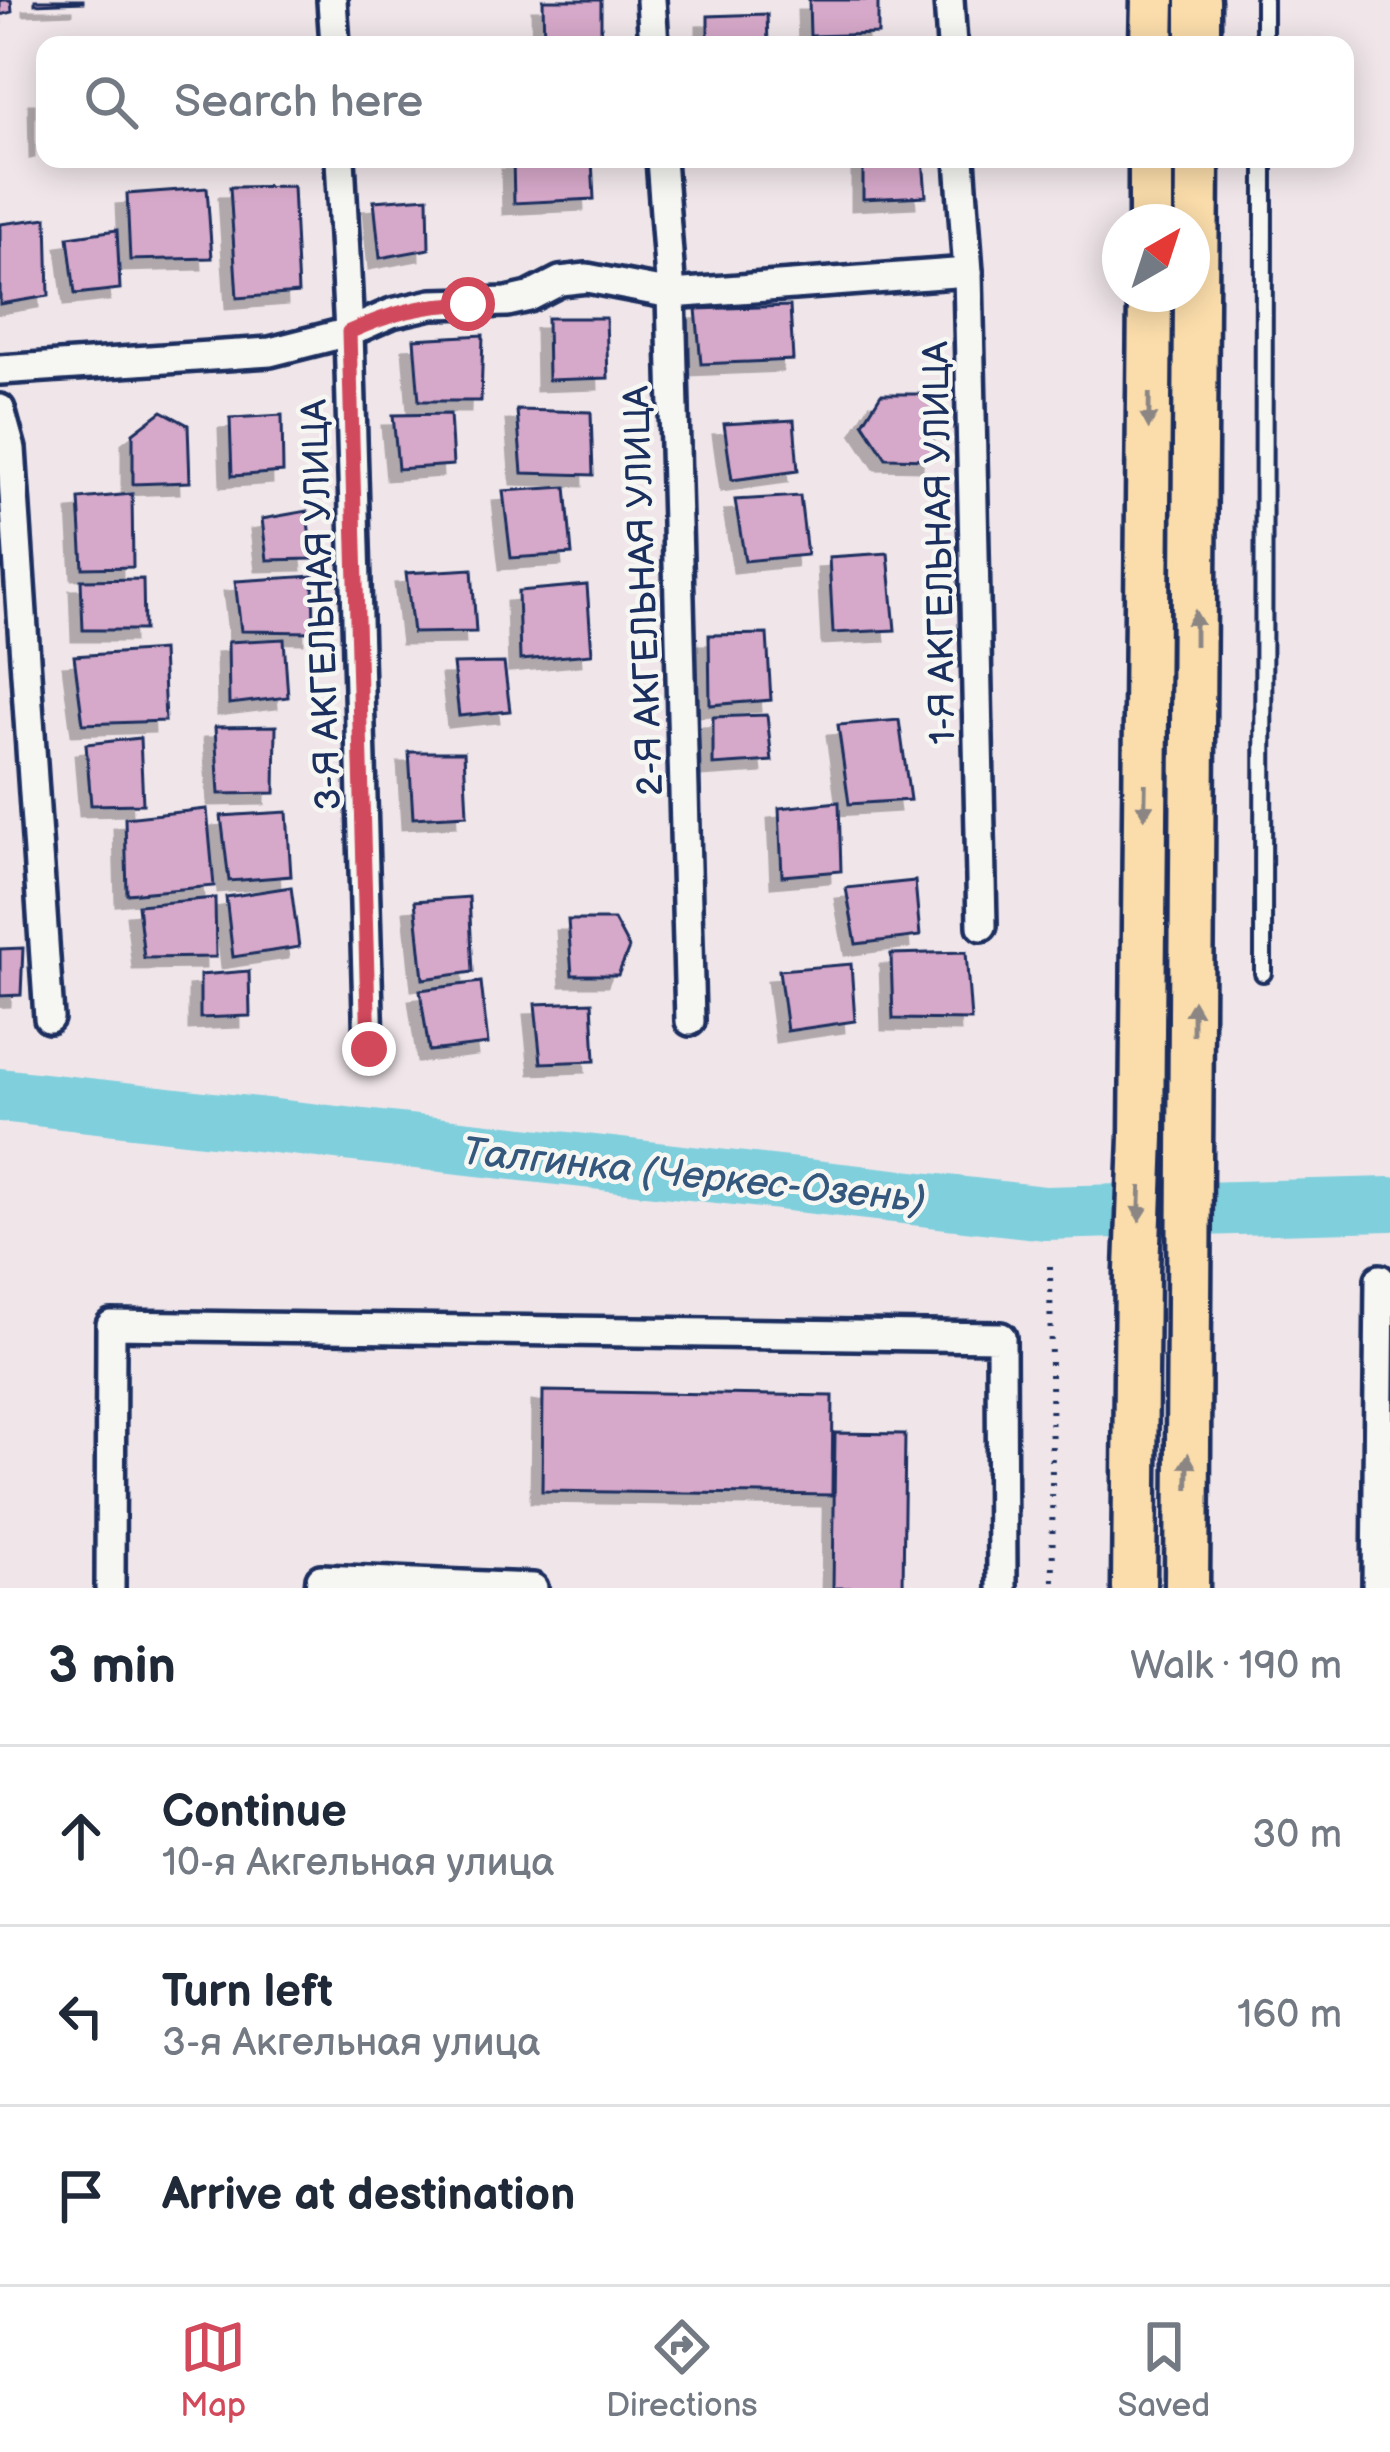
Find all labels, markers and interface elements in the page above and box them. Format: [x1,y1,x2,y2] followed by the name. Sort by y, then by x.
[36,36,1354,168] search box
[78,69,144,135] icon: search
[174,75,423,130] text: Search here
[1102,204,1210,312] north arrow
[441,277,495,331] route start
[915,341,966,745] street label: 1-Я АКГЕЛЬНАЯ УЛИЦА
[616,385,673,797] street label: 2-Я АКГЕЛЬНАЯ УЛИЦА
[1139,393,1159,431] one-way arrow
[294,398,351,811] street label: 3-Я АКГЕЛЬНАЯ УЛИЦА
[1185,608,1205,646] one-way arrow
[1136,783,1155,821] one-way arrow
[1183,998,1203,1036] one-way arrow
[342,1022,396,1076] route end
[460,1129,928,1224] water label: Талгинка (Черкес-Озень)
[1130,1186,1149,1224] one-way arrow
[1179,1451,1198,1489] one-way arrow
[48,1636,176,1697] text: 3 min
[1130,1643,1342,1690] text: Walk · 190 m
[162,1785,347,1840] text: Continue
[48,1803,114,1869] icon: ahead
[1252,1812,1342,1859] text: 30 m
[162,1840,555,1887] text: 10-я Акгельная улица
[162,1965,333,2020] text: Turn left
[48,1983,114,2049] icon: left
[1237,1992,1342,2039] text: 160 m
[162,2020,540,2067] text: 3-я Акгельная улица
[48,2163,114,2229] icon: arrive
[162,2168,575,2223] text: Arrive at destination
[180,2314,246,2426] tab: Map
[606,2314,758,2426] tab: Directions
[1117,2314,1210,2426] tab: Saved

